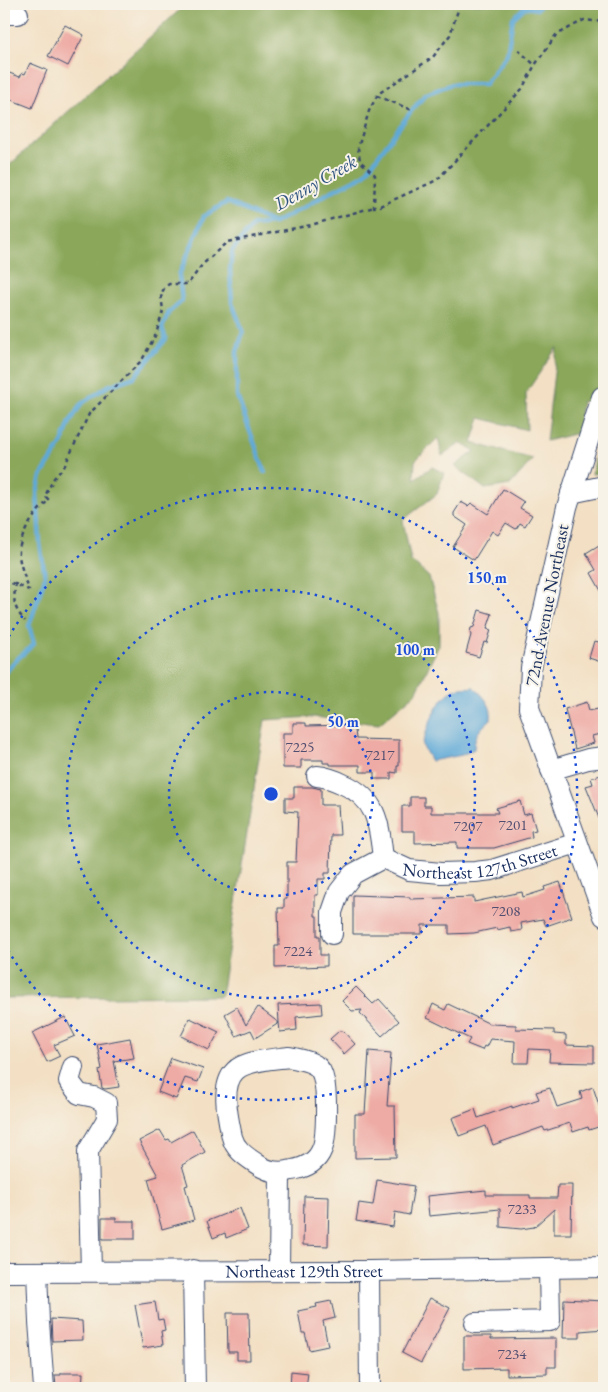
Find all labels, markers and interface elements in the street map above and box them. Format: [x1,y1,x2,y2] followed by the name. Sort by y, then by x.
[268,148,362,217] water label: Denny Creek
[520,522,574,688] street label: 72nd Avenue Northeast
[467,568,507,587] text: 150 m
[395,640,435,659] text: 100 m
[327,712,359,731] text: 50 m
[286,737,314,756] house number: 7225
[366,745,395,764] house number: 7217
[262,785,280,803] centre of rings
[499,815,527,834] house number: 7201
[454,816,483,835] house number: 7207
[402,838,560,884] street label: Northeast 127th Street
[492,901,520,920] house number: 7208
[284,941,313,960] house number: 7224
[508,1199,536,1218] house number: 7233
[225,1259,383,1282] street label: Northeast 129th Street
[498,1344,527,1363] house number: 7234

